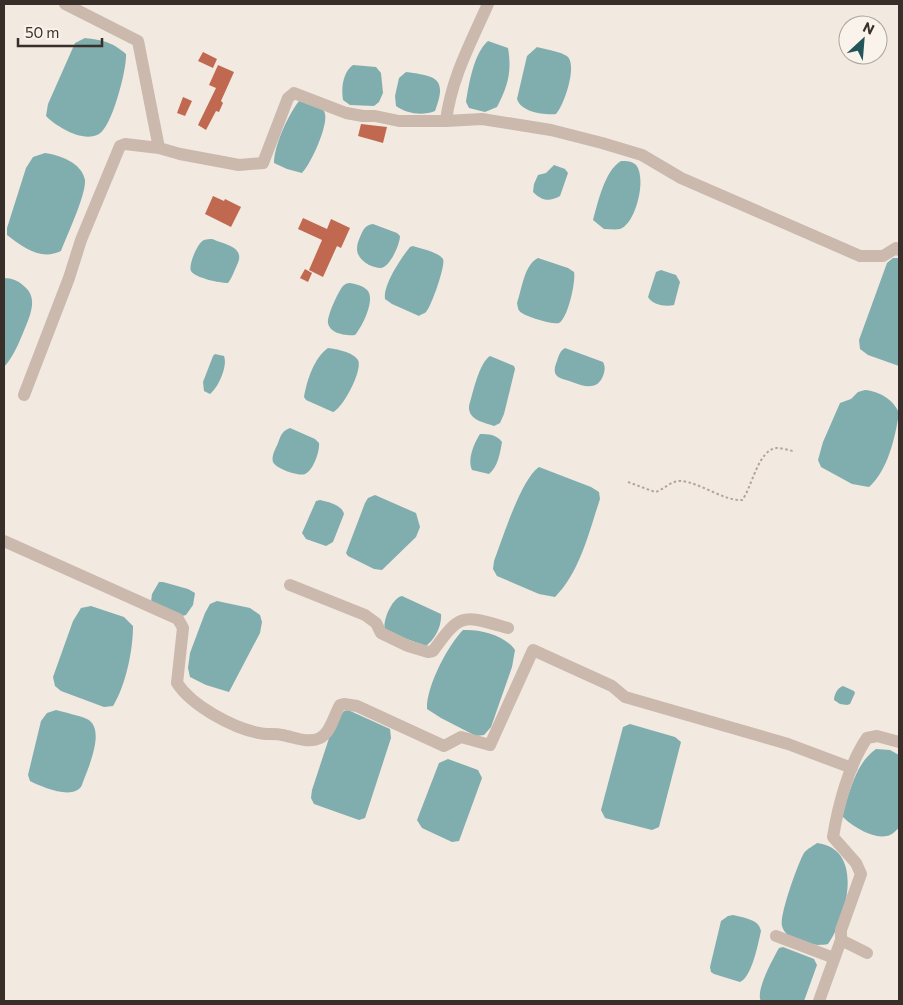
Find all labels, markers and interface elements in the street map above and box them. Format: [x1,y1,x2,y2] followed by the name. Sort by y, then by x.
[18,15,101,47] scale bar
[838,15,888,65] north arrow
[860,18,877,38] text: N
[25,23,59,41] text: 50 m

